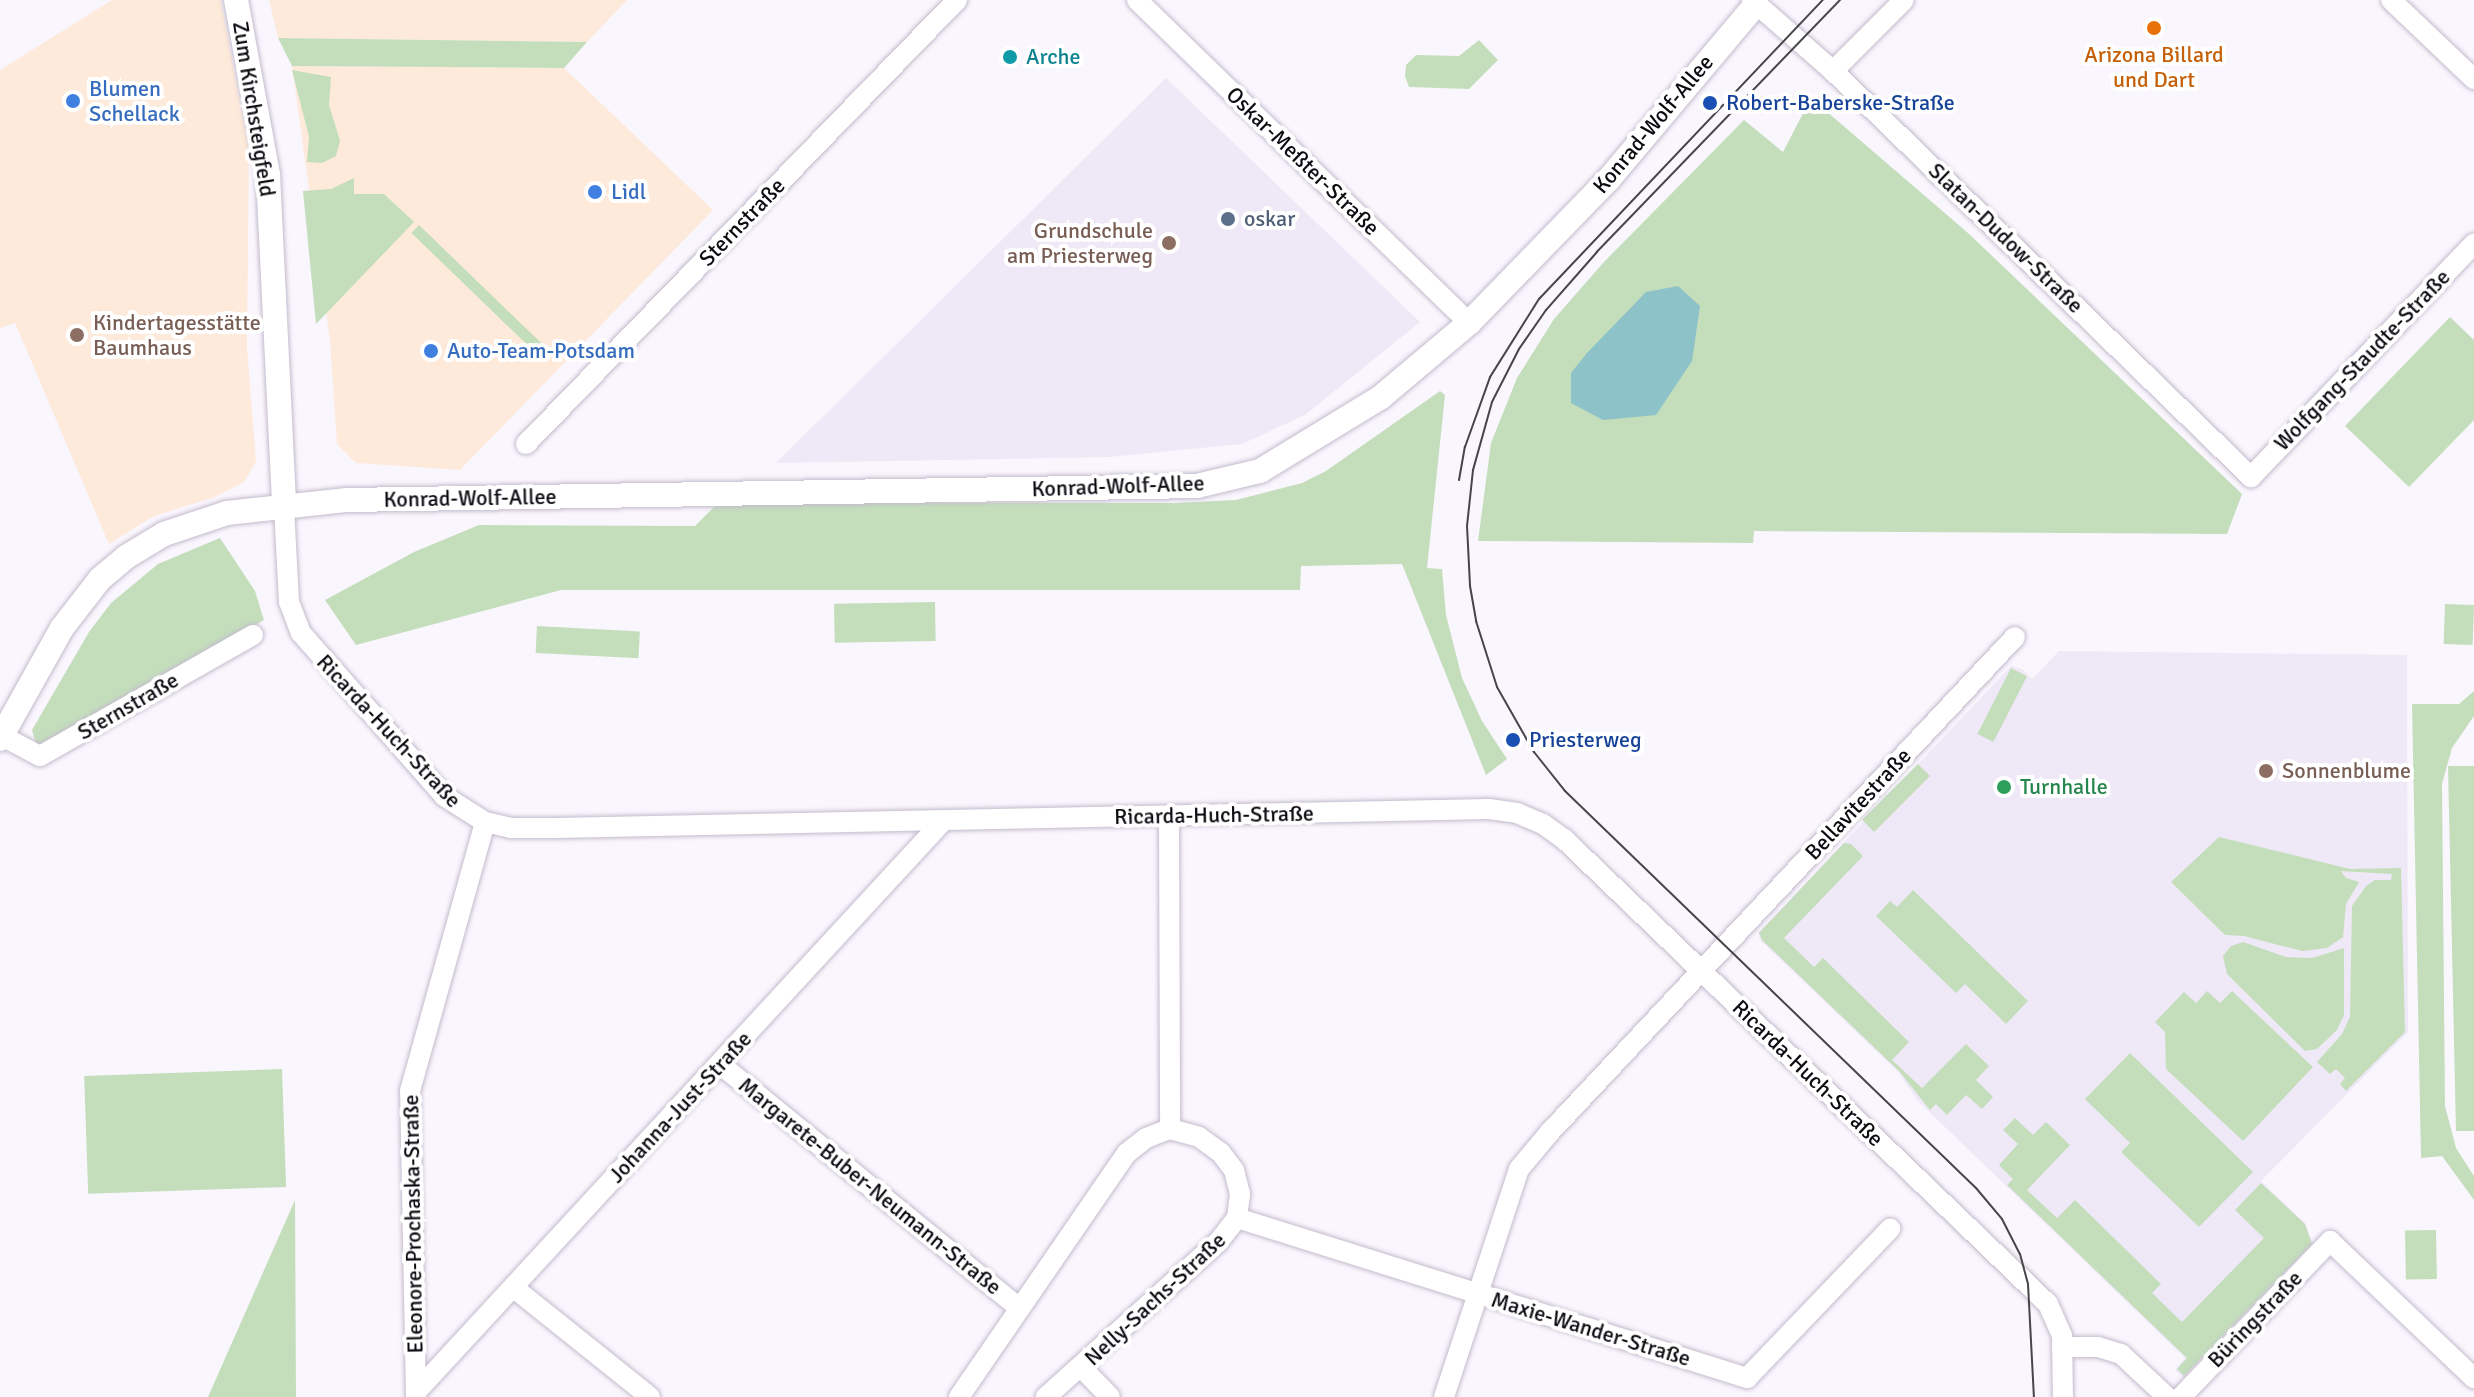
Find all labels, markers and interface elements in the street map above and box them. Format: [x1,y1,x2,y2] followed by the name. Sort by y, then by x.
[227,19,281,199] street label: Zum Kirchsteigfeld
[2145,19,2163,37] marker: Arizona Billard und Dart
[2084,41,2224,92] place label: Arizona Billard und Dart
[1026,44,1080,70] place label: Arche
[1001,48,1019,66] marker: Arche
[1587,49,1719,199] street label: Konrad-Wolf-Allee
[89,75,180,126] place label: Blumen Schellack
[1221,81,1385,241] street label: Oskar-Meßter-Straße
[1726,90,1955,116] place label: Robert-Baberske-Straße
[64,92,82,110] marker: Blumen Schellack
[1701,94,1719,112] marker: Robert-Baberske-Straße
[1923,157,2089,319] street label: Slatan-Dudow-Straße
[694,173,790,271] street label: Sternstraße
[611,179,646,205] place label: Lidl
[586,183,604,201] marker: Lidl
[1244,206,1295,232] place label: oskar
[1219,210,1237,228] marker: oskar
[1007,217,1153,268] place label: Grundschule am Priesterweg
[1160,234,1178,252] marker: Grundschule am Priesterweg
[2269,264,2455,456] street label: Wolfgang-Staudte-Straße
[93,309,261,360] place label: Kindertagesstätte Baumhaus
[68,326,86,344] marker: Kindertagesstätte Baumhaus
[447,338,635,364] place label: Auto-Team-Potsdam
[422,342,440,360] marker: Auto-Team-Potsdam
[1031,470,1205,502] street label: Konrad-Wolf-Allee
[383,483,557,513] street label: Konrad-Wolf-Allee
[311,649,467,813] street label: Ricarda-Huch-Straße
[73,667,183,745] street label: Sternstraße
[1529,727,1642,753] place label: Priesterweg
[1504,731,1522,749] marker: Priesterweg
[1800,743,1916,865] street label: Bellavitestraße
[2282,758,2411,784] place label: Sonnenblume
[2257,762,2275,780] marker: Sonnenblume
[2020,774,2108,800] place label: Turnhalle
[1995,778,2013,796] marker: Turnhalle
[1114,800,1314,830] street label: Ricarda-Huch-Straße
[1727,994,1889,1152] street label: Ricarda-Huch-Straße
[603,1026,757,1188] street label: Johanna-Just-Straße
[733,1072,1007,1300] street label: Margarete-Buber-Neumann-Straße
[398,1094,428,1354] street label: Eleonore-Prochaska-Straße
[1079,1227,1231,1371] street label: Nelly-Sachs-Straße
[2202,1265,2308,1373] street label: Büringstraße
[1488,1286,1694,1372] street label: Maxie-Wander-Straße

